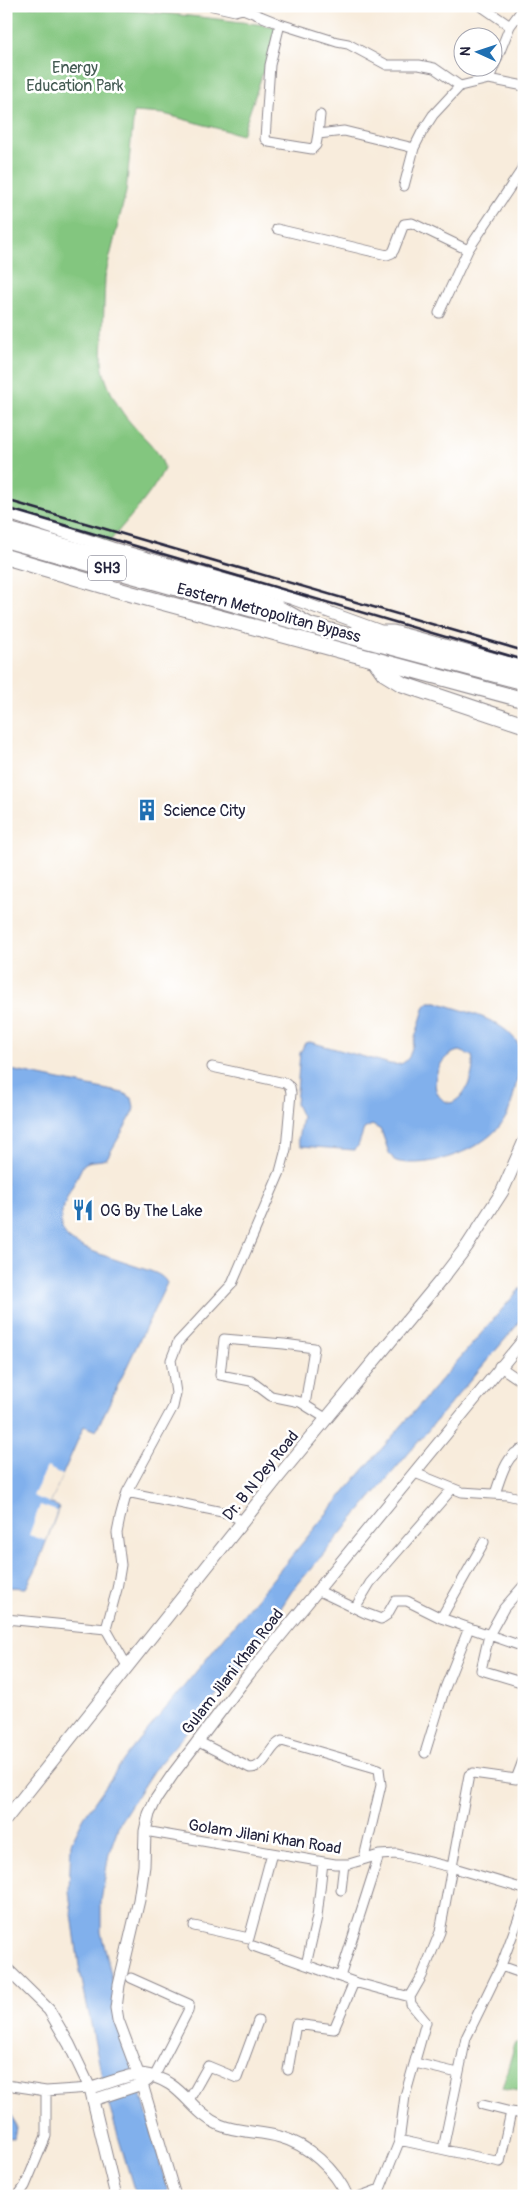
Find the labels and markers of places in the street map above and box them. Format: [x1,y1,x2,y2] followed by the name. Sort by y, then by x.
[134,797,160,823] building icon: Science City
[163,801,246,821] place label: Science City
[70,1197,96,1223] restaurant icon: OG By The Lake
[100,1201,202,1221] place label: OG By The Lake

